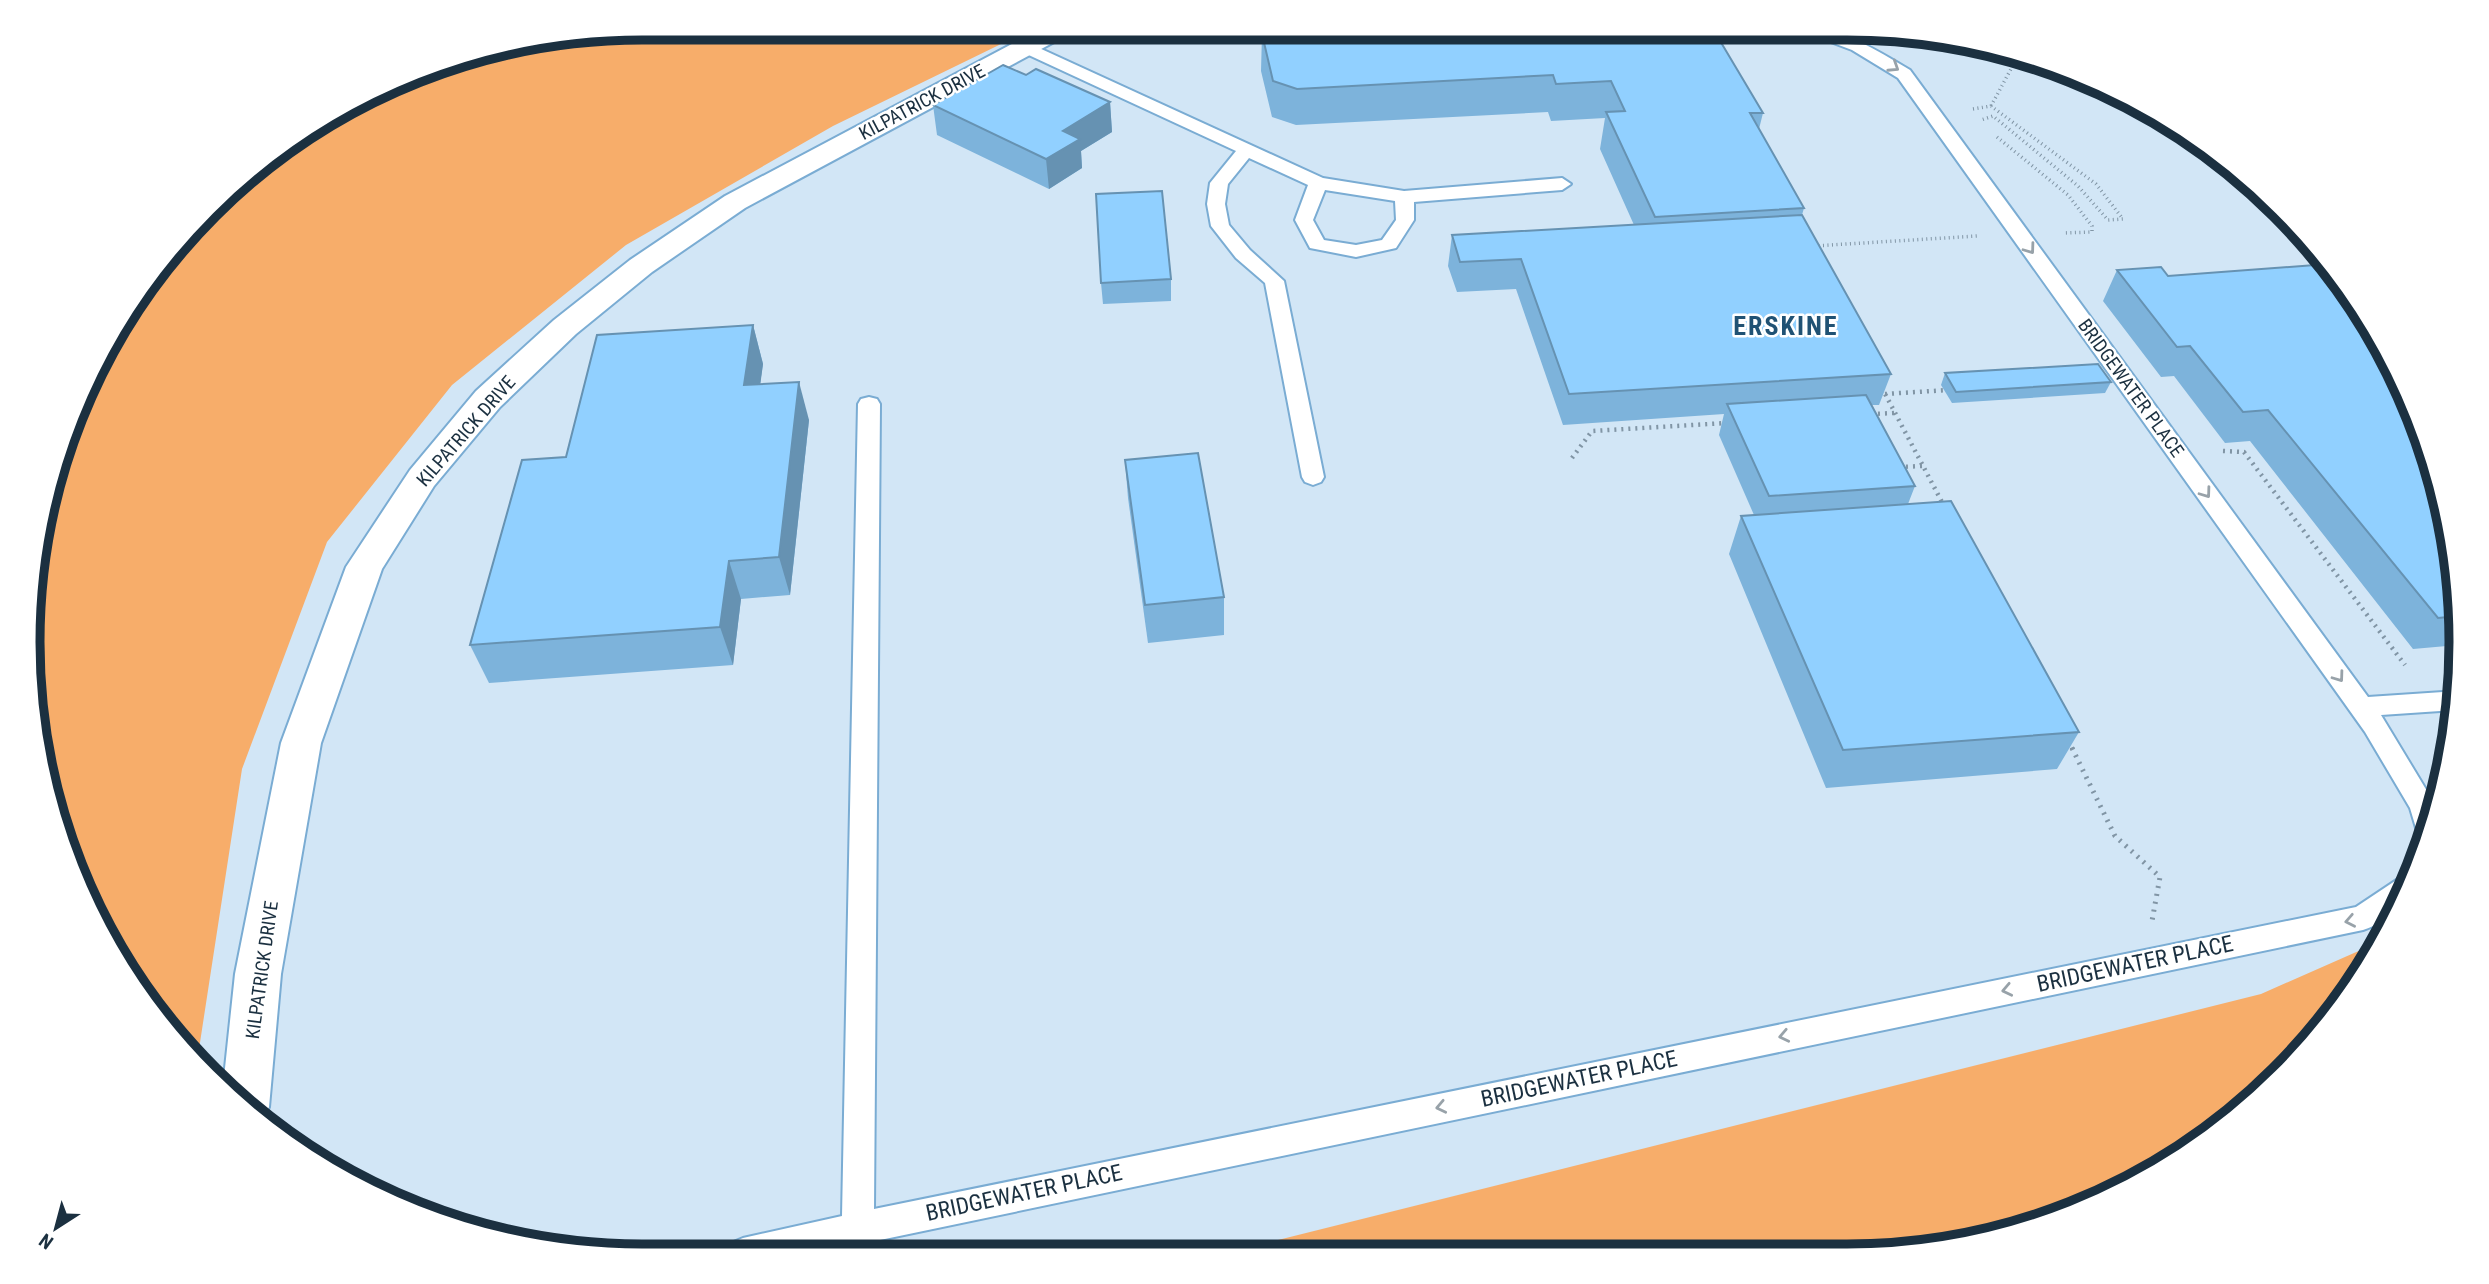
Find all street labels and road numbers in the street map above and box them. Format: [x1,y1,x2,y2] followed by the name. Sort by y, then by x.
[855,59,989,145] street label: KILPATRICK DRIVE
[2073,314,2189,462] street label: BRIDGEWATER PLACE
[412,371,520,491] street label: KILPATRICK DRIVE
[241,899,283,1041] street label: KILPATRICK DRIVE
[2034,930,2236,998] street label: BRIDGEWATER PLACE
[1478,1045,1680,1113] street label: BRIDGEWATER PLACE
[923,1159,1125,1227] street label: BRIDGEWATER PLACE

